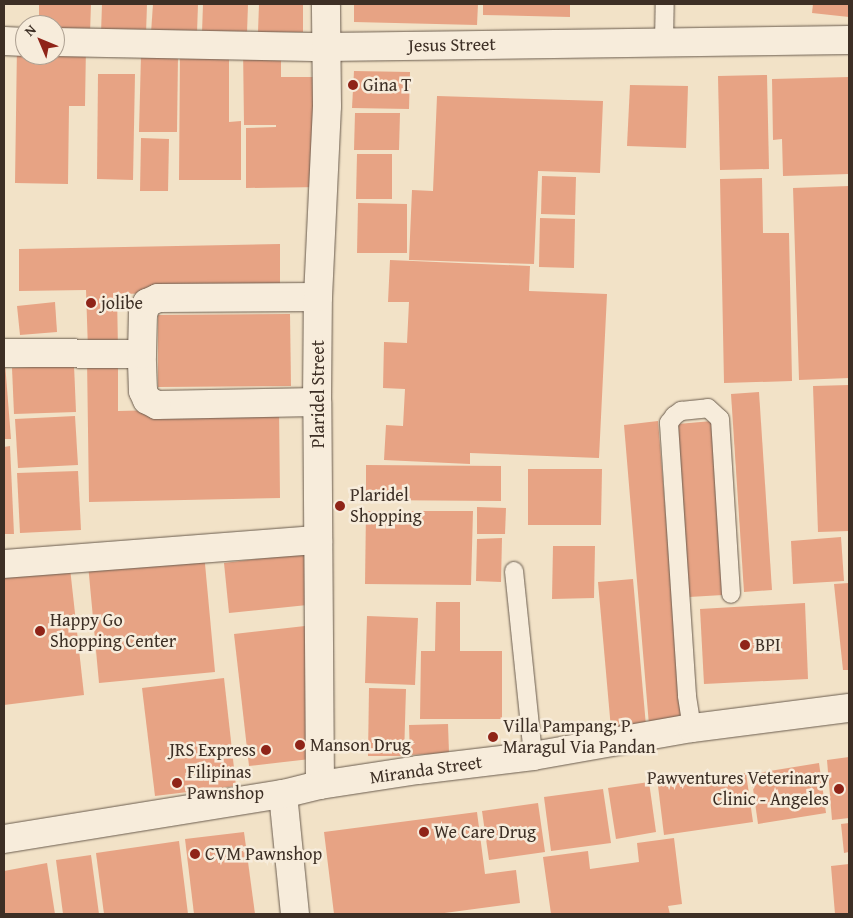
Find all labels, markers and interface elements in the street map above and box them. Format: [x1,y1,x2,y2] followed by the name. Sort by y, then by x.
[15,15,65,65] north arrow
[20,20,40,40] text: N
[408,33,496,57] street label: Jesus Street
[363,74,411,96] place label: Gina T
[347,79,359,91] marker: Gina T
[101,292,143,314] place label: jolibe
[85,297,97,309] marker: jolibe
[307,340,329,448] street label: Plaridel Street
[350,485,422,528] place label: Plaridel Shopping
[334,500,346,512] marker: Plaridel Shopping
[50,610,176,652] place label: Happy Go Shopping Center
[34,625,46,637] marker: Happy Go Shopping Center
[755,634,780,656] place label: BPI
[739,639,751,651] marker: BPI
[503,716,656,759] place label: Villa Pampang; P. Maragul Via Pandan
[487,731,499,743] marker: Villa Pampang; P. Maragul Via Pandan
[310,734,411,756] place label: Manson Drug
[169,739,256,761] place label: JRS Express
[294,739,306,751] marker: Manson Drug
[260,744,272,756] marker: JRS Express
[368,751,484,789] street label: Miranda Street
[187,762,264,804] place label: Filipinas Pawnshop
[647,768,829,811] place label: Pawventures Veterinary Clinic - Angeles
[171,777,183,789] marker: Filipinas Pawnshop
[833,783,845,795] marker: Pawventures Veterinary Clinic - Angeles
[434,821,536,843] place label: We Care Drug
[418,826,430,838] marker: We Care Drug
[205,843,322,865] place label: CVM Pawnshop
[189,848,201,860] marker: CVM Pawnshop

